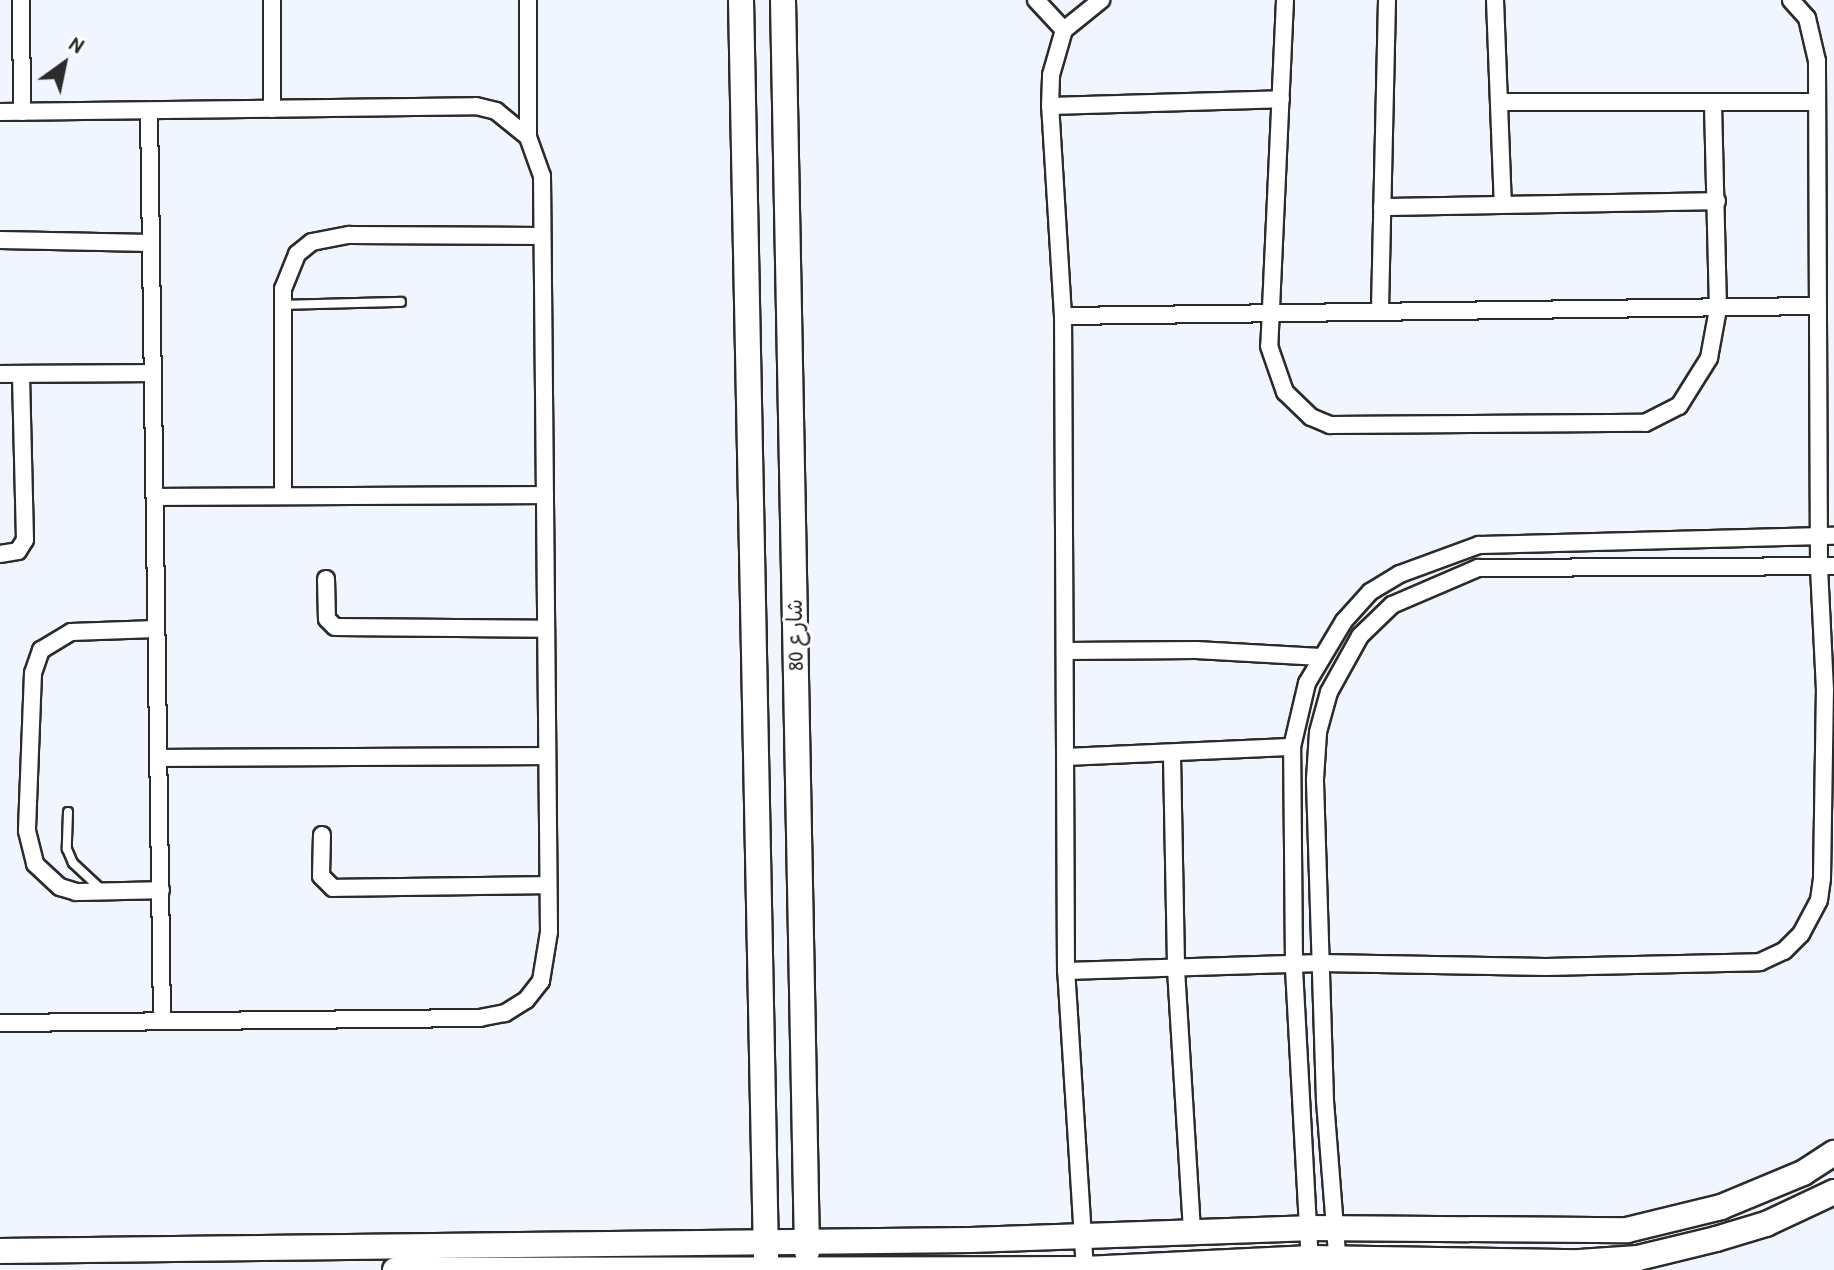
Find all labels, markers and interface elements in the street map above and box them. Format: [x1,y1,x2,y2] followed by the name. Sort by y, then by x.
[24,24,104,104] north arrow
[64,28,90,60] text: N
[781,599,809,671] street label: شارع 80

